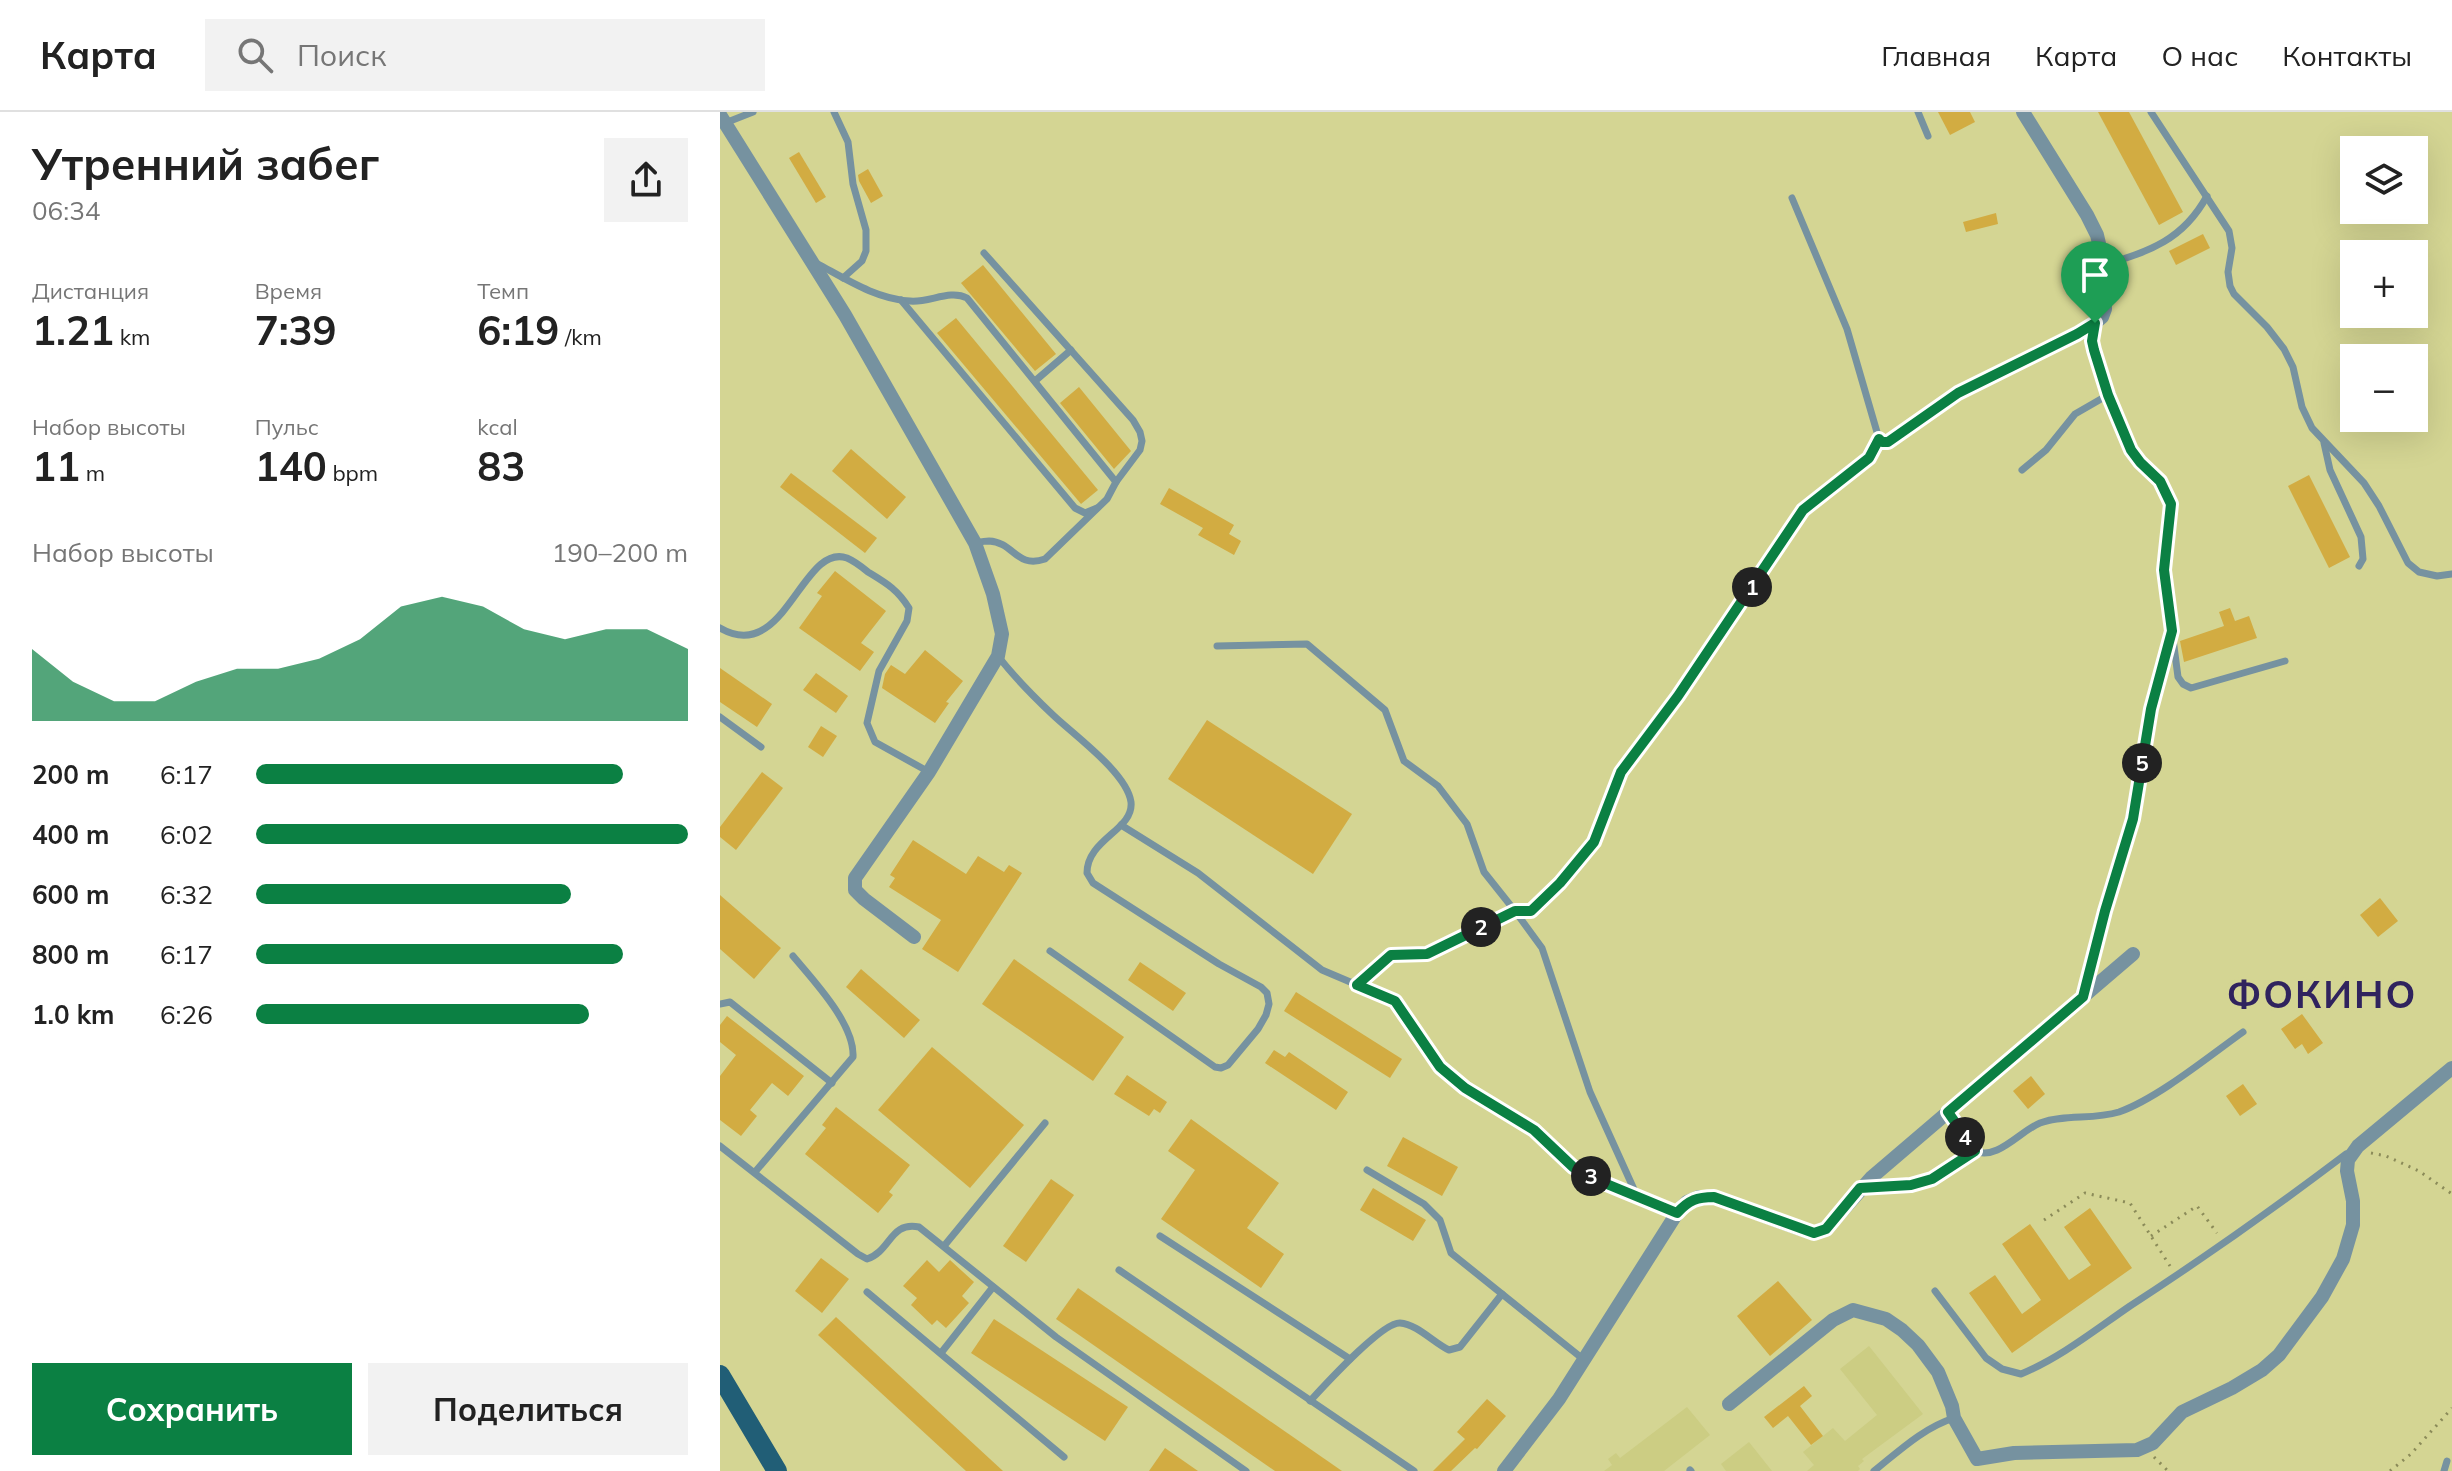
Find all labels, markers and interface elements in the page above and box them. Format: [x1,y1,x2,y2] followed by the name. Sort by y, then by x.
[205,19,765,91] search box
[40,31,157,79] text: Карта
[233,33,277,77] icon: search
[297,36,386,74] text: Поиск
[1881,38,1991,73] text: Главная
[2035,38,2117,73] text: Карта
[2161,38,2238,73] text: О нас
[2282,38,2412,73] text: Контакты
[32,136,379,191] text: Утренний забег
[2340,136,2428,432] map controls
[2340,136,2428,224] button: layers
[604,138,688,222] button: share
[32,194,100,227] text: 06:34
[2340,240,2428,328] button: +
[2061,241,2129,323] pin
[2073,253,2117,297] icon: arrive
[32,277,149,305] text: Дистанция
[255,277,322,305] text: Время
[477,277,529,305] text: Темп
[32,305,114,355] text: 1.21
[255,305,337,355] text: 7:39
[477,305,559,355] text: 6:19
[114,323,150,351] text: km
[559,323,602,351] text: /km
[2340,344,2428,432] button: −
[32,413,186,441] text: Набор высоты
[255,413,319,441] text: Пульс
[477,413,518,441] text: kcal
[32,441,80,491] text: 11
[255,441,327,491] text: 140
[477,441,525,491] text: 83
[80,459,105,487] text: m
[327,459,378,487] text: bpm
[32,536,214,569] text: Набор высоты
[552,536,688,569] text: 190–200 m
[1732,567,1772,607] pin: 1
[1745,573,1759,601] text: 1
[2122,743,2162,783] pin: 5
[2135,749,2149,777] text: 5
[32,758,109,791] text: 200 m
[160,758,213,791] text: 6:17
[32,818,109,851] text: 400 m
[160,818,213,851] text: 6:02
[32,878,109,911] text: 600 m
[160,878,213,911] text: 6:32
[1461,907,1501,947] pin: 2
[1474,913,1488,941] text: 2
[32,938,109,971] text: 800 m
[160,938,213,971] text: 6:17
[2227,970,2417,1018] district label: ФОКИНО
[32,998,115,1031] text: 1.0 km
[160,998,213,1031] text: 6:26
[1945,1117,1985,1157] pin: 4
[1958,1123,1972,1151] text: 4
[1571,1156,1611,1196] pin: 3
[1584,1162,1598,1190] text: 3
[32,1363,352,1455] button: Сохранить
[368,1363,688,1455] button: Поделиться

